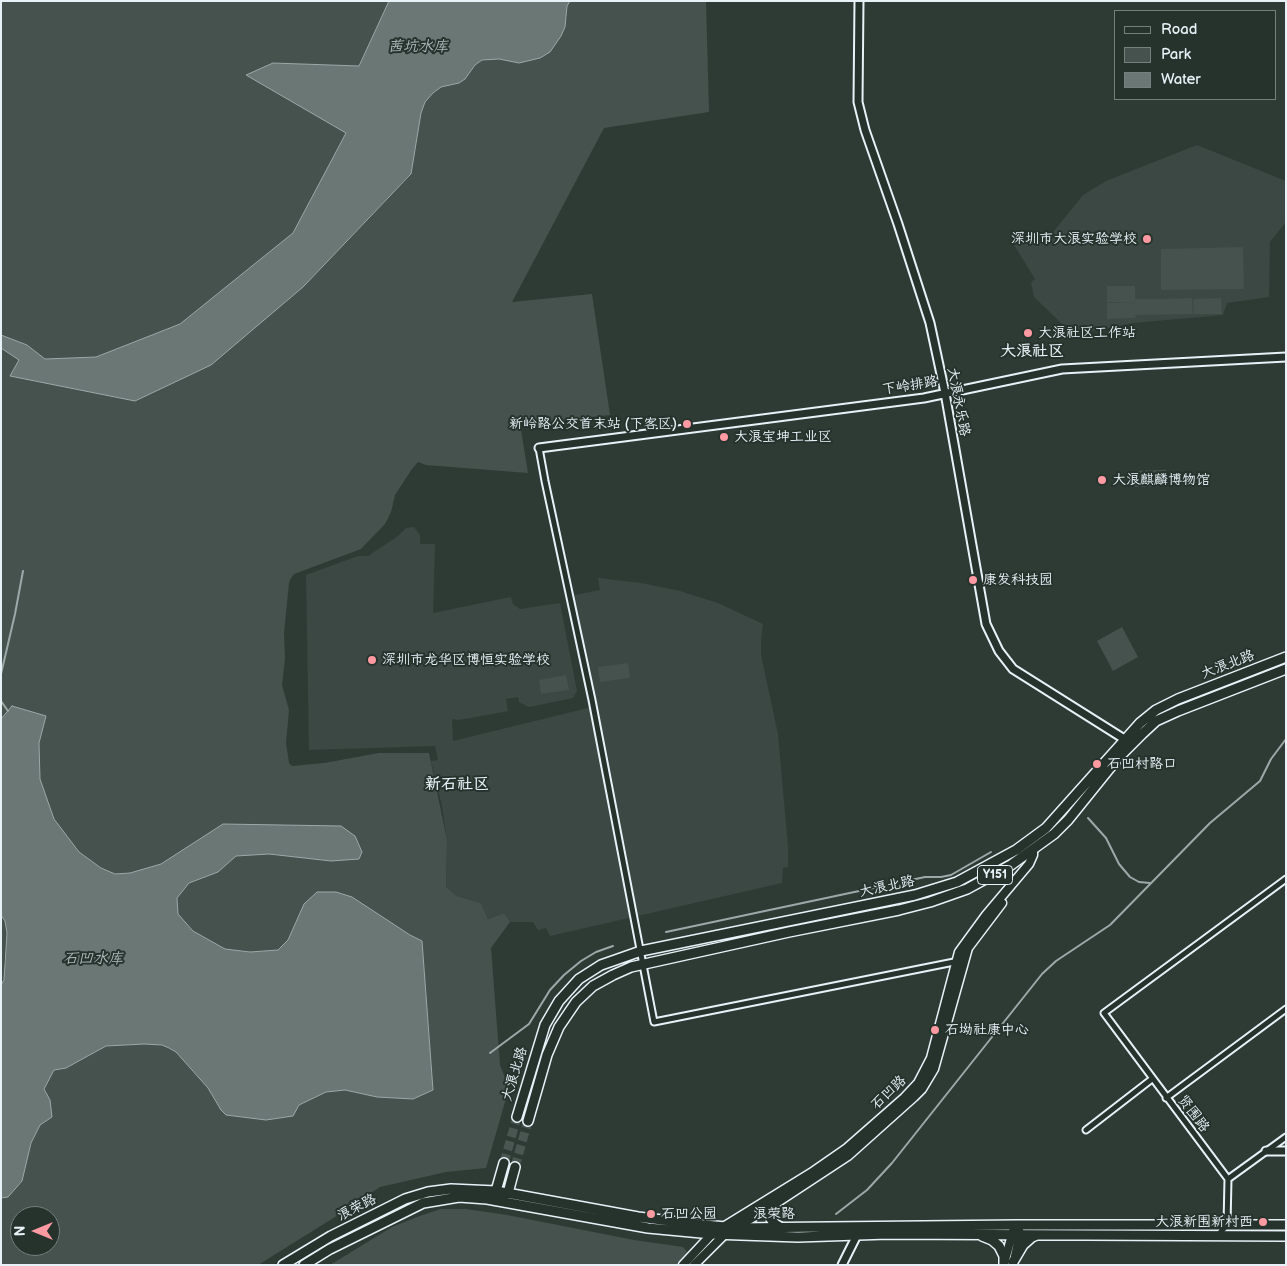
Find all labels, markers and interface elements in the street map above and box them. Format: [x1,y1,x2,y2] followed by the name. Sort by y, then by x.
[1114,10,1277,100] legend
[1161,20,1197,39] text: Road
[388,38,448,56] water label: 茜坑水库
[1161,45,1191,64] text: Park
[1161,70,1201,89] text: Water
[1011,231,1137,247] place label: 深圳市大浪实验学校
[1141,233,1153,245] marker: 深圳市大浪实验学校
[1038,325,1136,341] place label: 大浪社区工作站
[1022,327,1034,339] marker: 大浪社区工作站
[1000,342,1064,362] district label: 大浪社区
[943,366,973,438] street label: 大浪永乐路
[881,373,939,399] street label: 下岭排路
[509,416,677,432] place label: 新岭路公交首末站 (下客区)
[681,418,693,430] marker: 新岭路公交首末站 (下客区)
[734,429,832,445] place label: 大浪宝坤工业区
[718,431,730,443] marker: 大浪宝坤工业区
[1112,472,1210,488] place label: 大浪麒麟博物馆
[1096,474,1108,486] marker: 大浪麒麟博物馆
[983,572,1053,588] place label: 康发科技园
[967,574,979,586] marker: 康发科技园
[1199,647,1257,683] street label: 大浪北路
[382,652,550,668] place label: 深圳市龙华区博恒实验学校
[366,654,378,666] marker: 深圳市龙华区博恒实验学校
[1107,756,1177,772] place label: 石凹村路口
[1091,758,1103,770] marker: 石凹村路口
[425,775,489,795] district label: 新石社区
[978,866,1012,884] road number: Y151
[858,873,916,901] street label: 大浪北路
[63,950,123,968] water label: 石凹水库
[945,1022,1029,1038] place label: 石坳社康中心
[929,1024,941,1036] marker: 石坳社康中心
[499,1045,531,1103] street label: 大浪北路
[868,1073,910,1113] street label: 石凹路
[1174,1092,1212,1136] street label: 贤围路
[334,1191,380,1225] street label: 浪荣路
[10,1206,60,1256] north arrow
[661,1206,717,1222] place label: 石凹公园
[753,1206,795,1222] street label: 浪荣路
[645,1208,657,1220] marker: 石凹公园
[1155,1214,1253,1230] place label: 大浪新围新村西
[1257,1216,1269,1228] marker: 大浪新围新村西
[12,1226,29,1236] text: N

